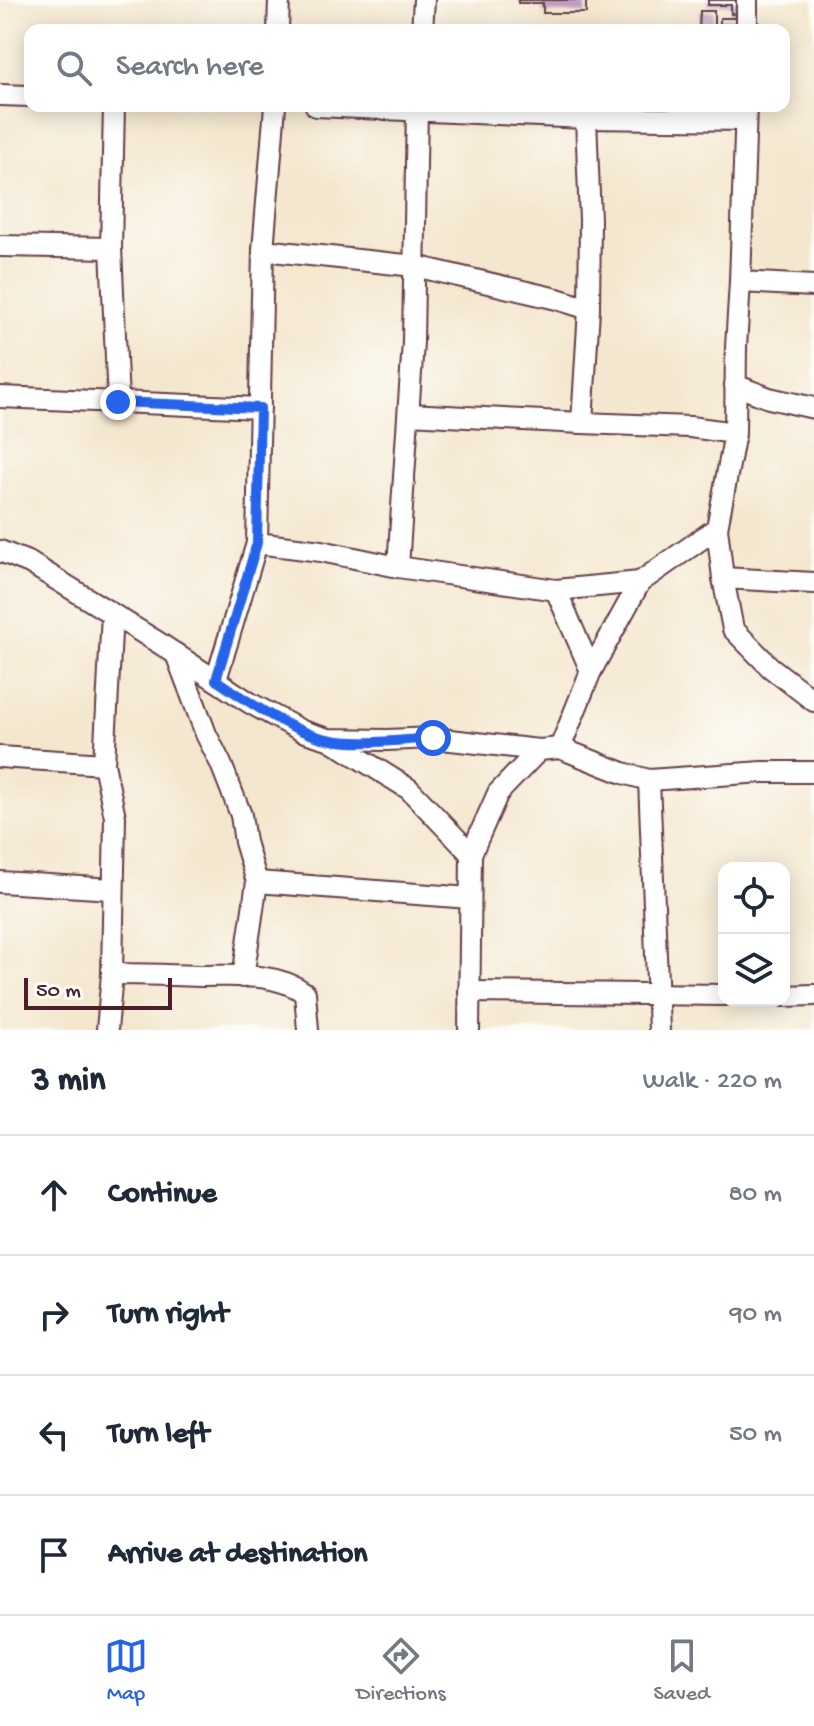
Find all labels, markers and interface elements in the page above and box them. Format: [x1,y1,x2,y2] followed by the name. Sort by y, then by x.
[24,24,790,112] search box
[52,46,96,90] icon: search
[116,51,264,86] text: Search here
[100,384,136,420] route end
[415,720,451,756] route start
[718,862,790,1006] map controls
[718,862,790,934] button: locate
[718,934,790,1006] button: layers
[24,974,172,1010] scale bar
[36,979,81,1005] text: 50 m
[32,1062,105,1102] text: 3 min
[643,1067,782,1098] text: Walk · 220 m
[32,1173,76,1217] icon: ahead
[108,1178,217,1213] text: Continue
[728,1180,782,1211] text: 80 m
[32,1293,76,1337] icon: right
[108,1298,228,1333] text: Turn right
[730,1300,782,1331] text: 90 m
[32,1413,76,1457] icon: left
[108,1418,209,1453] text: Turn left
[729,1420,782,1451] text: 50 m
[32,1533,76,1577] icon: arrive
[108,1538,368,1573] text: Arrive at destination
[104,1634,148,1708] tab: Map
[356,1634,446,1708] tab: Directions
[654,1634,710,1708] tab: Saved

